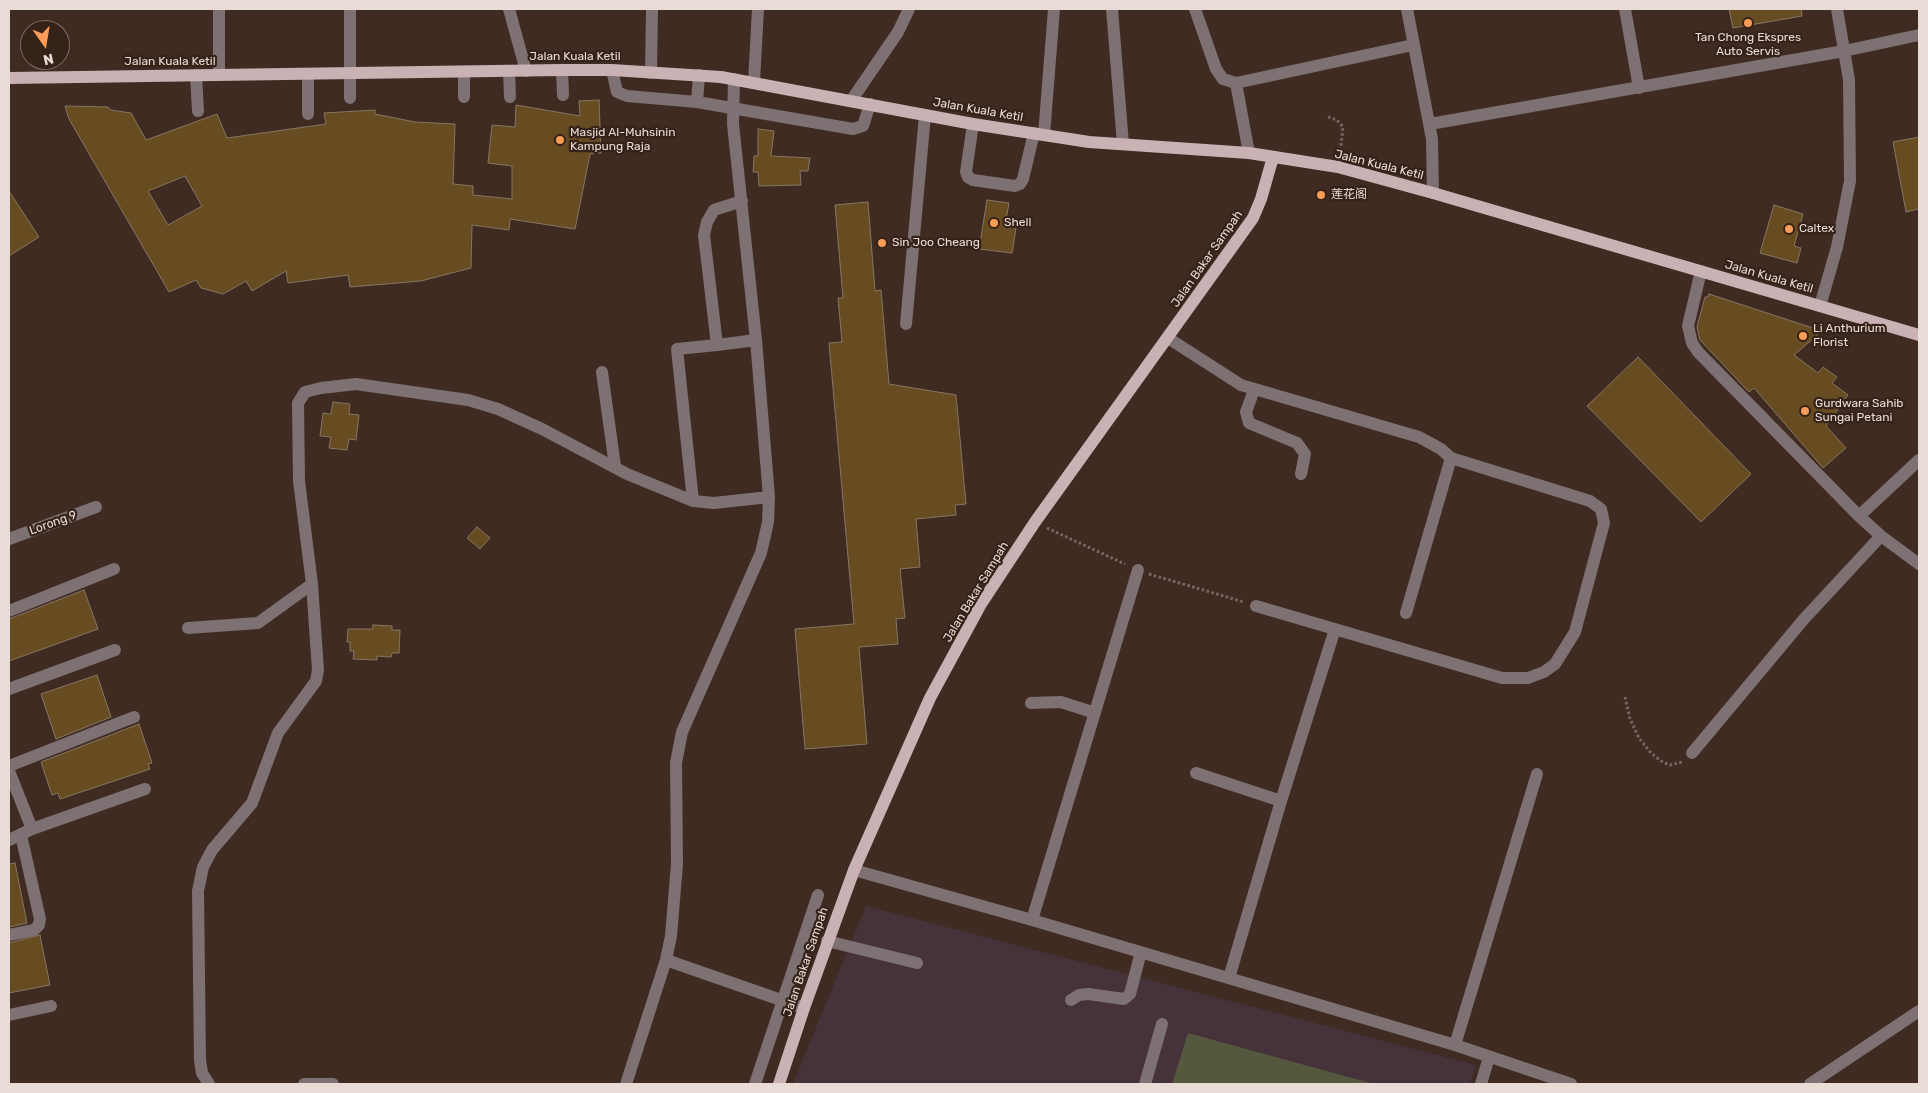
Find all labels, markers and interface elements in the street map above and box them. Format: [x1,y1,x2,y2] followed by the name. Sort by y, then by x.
[1742,17,1754,29] marker: Tan Chong Ekspres Auto Servis
[20,20,70,70] north arrow
[1695,31,1801,59] place label: Tan Chong Ekspres Auto Servis
[41,50,55,69] text: N
[529,50,621,64] street label: Jalan Kuala Ketil
[124,55,216,69] street label: Jalan Kuala Ketil
[932,95,1024,125] street label: Jalan Kuala Ketil
[570,126,676,154] place label: Masjid Al-Muhsinin Kampung Raja
[554,134,566,146] marker: Masjid Al-Muhsinin Kampung Raja
[1333,147,1425,183] street label: Jalan Kuala Ketil
[1331,188,1367,202] place label: 莲花阁
[1315,189,1327,201] marker: 莲花阁
[1168,208,1246,310] street label: Jalan Bakar Sampah
[1004,216,1031,230] place label: Shell
[988,217,1000,229] marker: Shell
[1799,222,1834,236] place label: Caltex
[1783,223,1795,235] marker: Caltex
[892,236,980,250] place label: Sin Joo Cheang
[876,237,888,249] marker: Sin Joo Cheang
[1723,258,1815,296] street label: Jalan Kuala Ketil
[1813,322,1885,350] place label: Li Anthurium Florist
[1797,330,1809,342] marker: Li Anthurium Florist
[1815,397,1904,425] place label: Gurdwara Sahib Sungai Petani
[1799,405,1811,417] marker: Gurdwara Sahib Sungai Petani
[27,508,79,538] street label: Lorong 9
[940,539,1012,645] street label: Jalan Bakar Sampah
[781,905,831,1019] street label: Jalan Bakar Sampah

